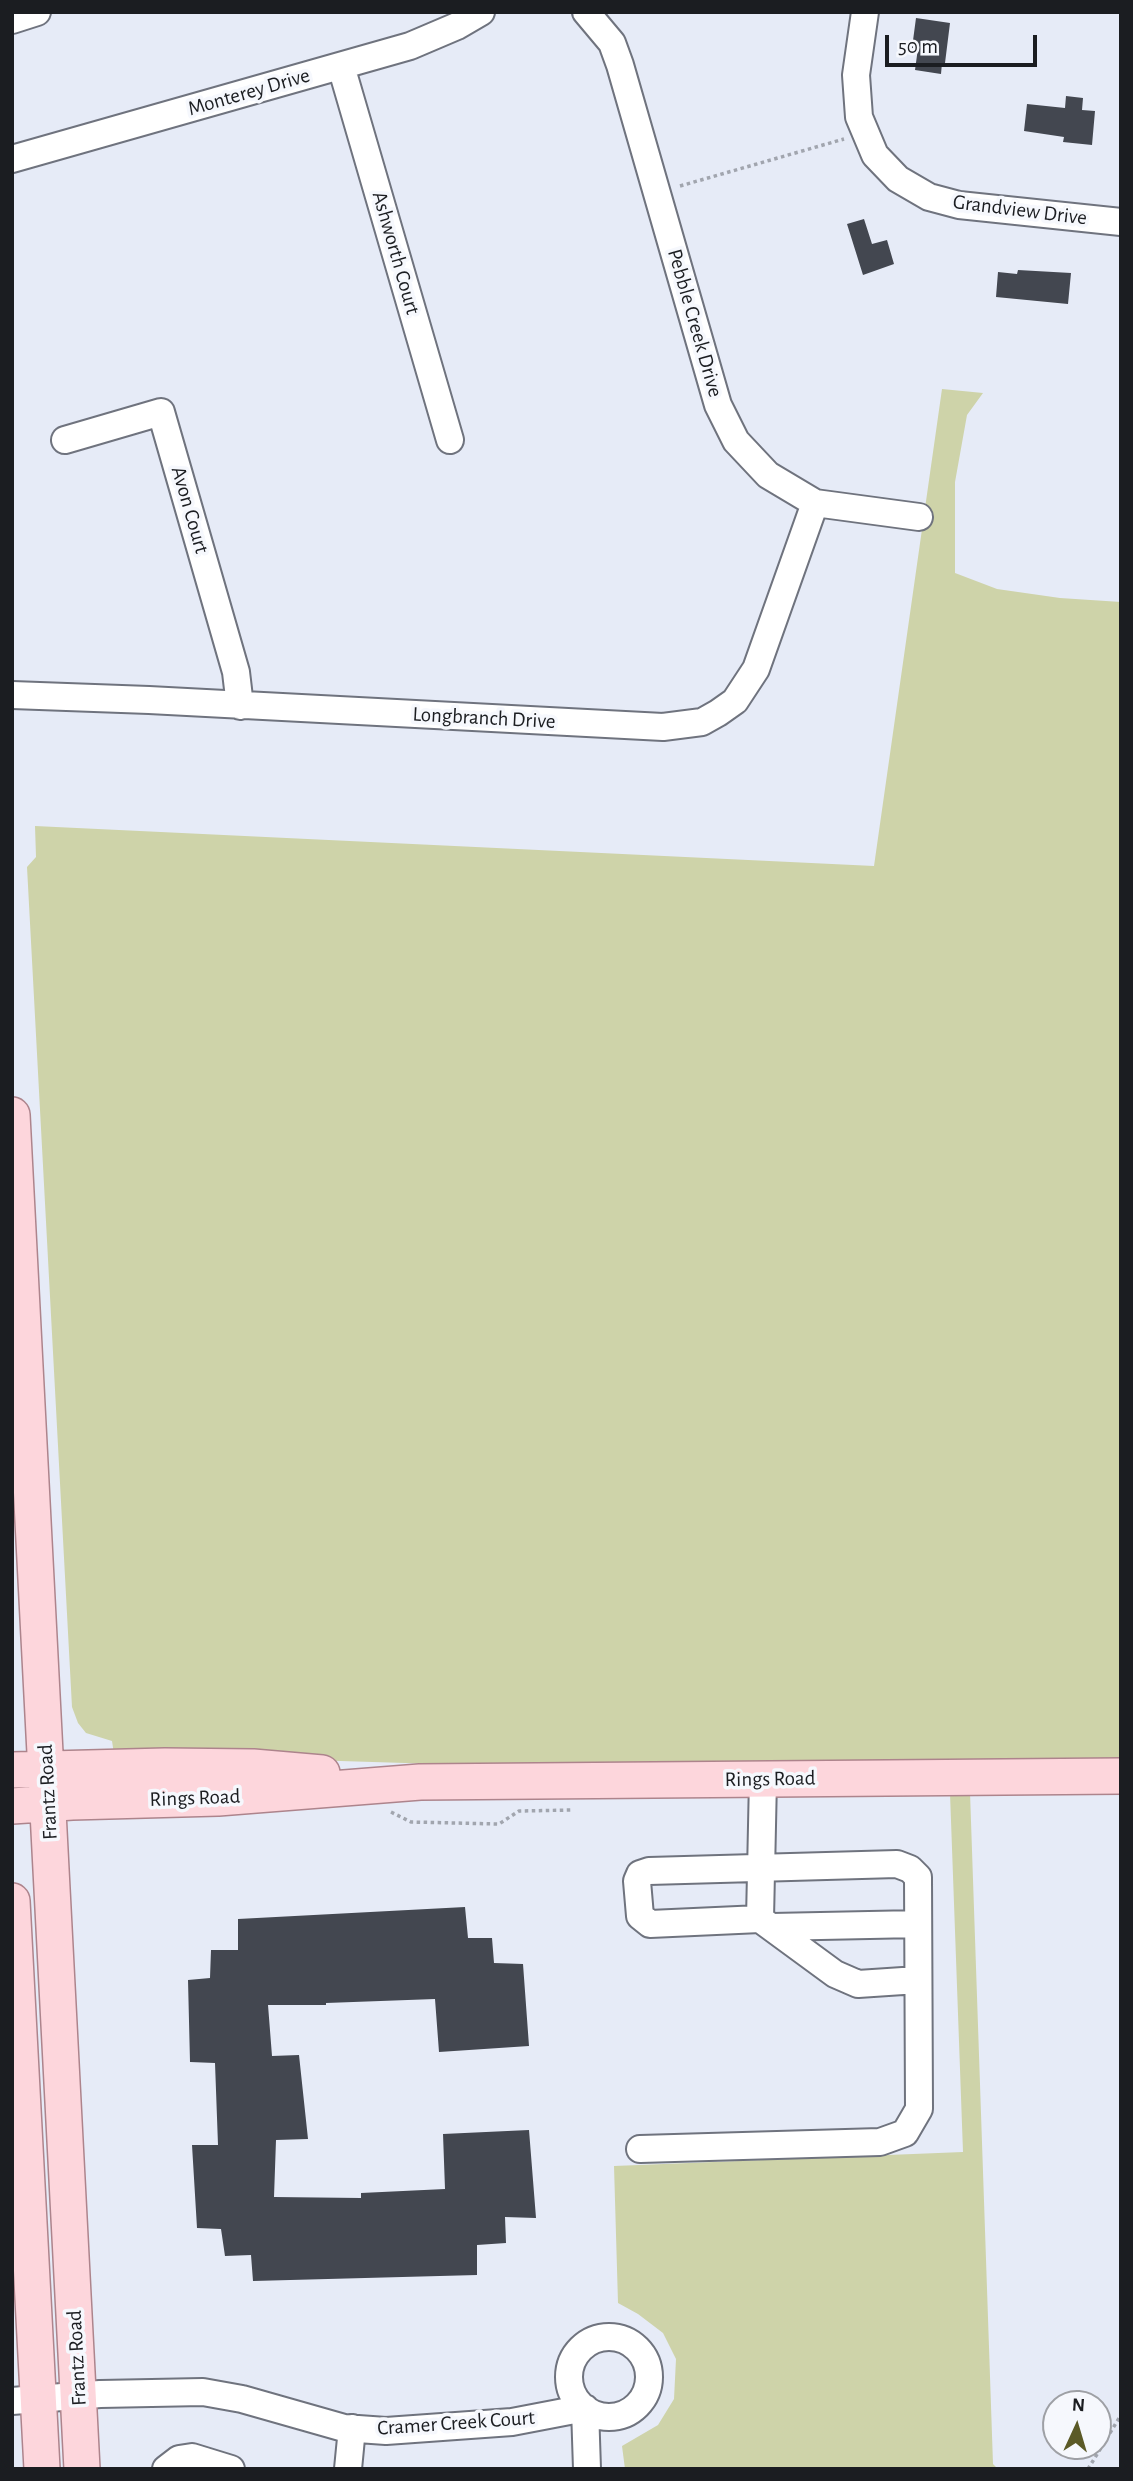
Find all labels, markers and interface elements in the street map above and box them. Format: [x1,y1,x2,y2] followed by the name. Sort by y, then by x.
[888,21,1040,65] scale bar
[898,36,938,57] text: 50 m
[185,63,313,121] street label: Monterey Drive
[366,188,426,318] street label: Ashworth Court
[952,189,1088,231] street label: Grandview Drive
[662,246,728,400] street label: Pebble Creek Drive
[166,463,214,557] street label: Avon Court
[412,702,556,734] street label: Longbranch Drive
[33,1743,63,1841] street label: Frantz Road
[724,1766,816,1792] street label: Rings Road
[149,1784,241,1812] street label: Rings Road
[62,2309,92,2407] street label: Frantz Road
[1042,2390,1112,2460] north arrow
[1071,2396,1086,2415] text: N
[376,2405,536,2441] street label: Cramer Creek Court

